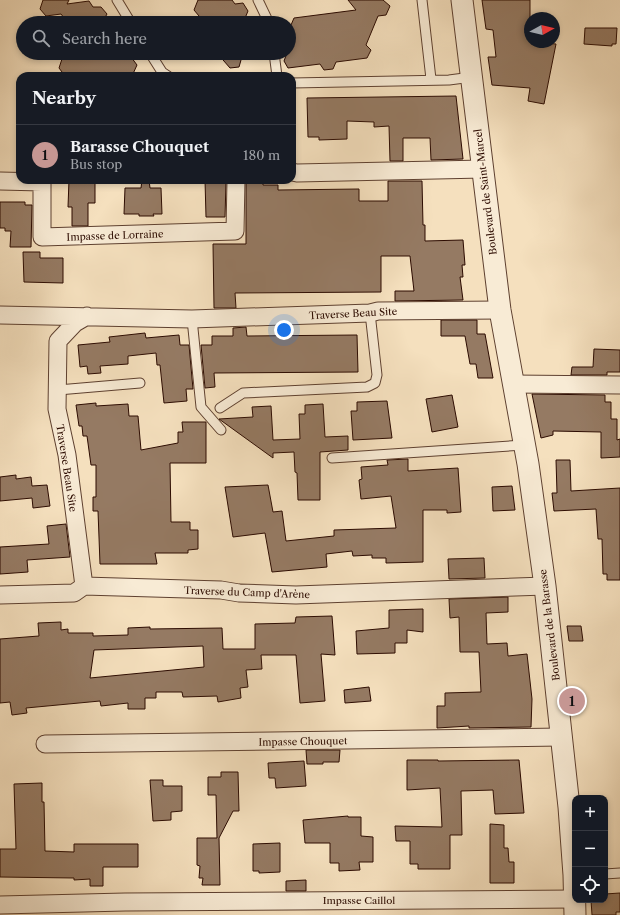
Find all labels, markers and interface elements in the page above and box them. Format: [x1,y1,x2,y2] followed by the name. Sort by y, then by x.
[524,12,560,48] north arrow
[16,16,296,60] search box
[30,27,52,49] icon: search
[62,29,147,48] text: Search here
[32,88,96,108] text: Nearby
[471,128,500,256] street label: Boulevard de Saint-Marcel
[70,137,209,156] text: Barasse Chouquet
[42,147,48,163] text: 1
[243,147,280,163] text: 180 m
[70,156,122,172] text: Bus stop
[66,227,164,244] street label: Impasse de Lorraine
[309,305,398,322] street label: Traverse Beau Site
[274,320,294,340] your location
[53,423,80,513] street label: Traverse Beau Site
[536,568,563,681] street label: Boulevard de la Barasse
[184,584,311,601] street label: Traverse du Camp d'Arène
[559,686,585,716] pin: 1
[258,734,348,749] street label: Impasse Chouquet
[572,795,608,903] map controls
[572,795,608,831] button: +
[572,831,608,867] button: −
[572,867,608,903] button: locate
[323,894,395,907] street label: Impasse Caillol

